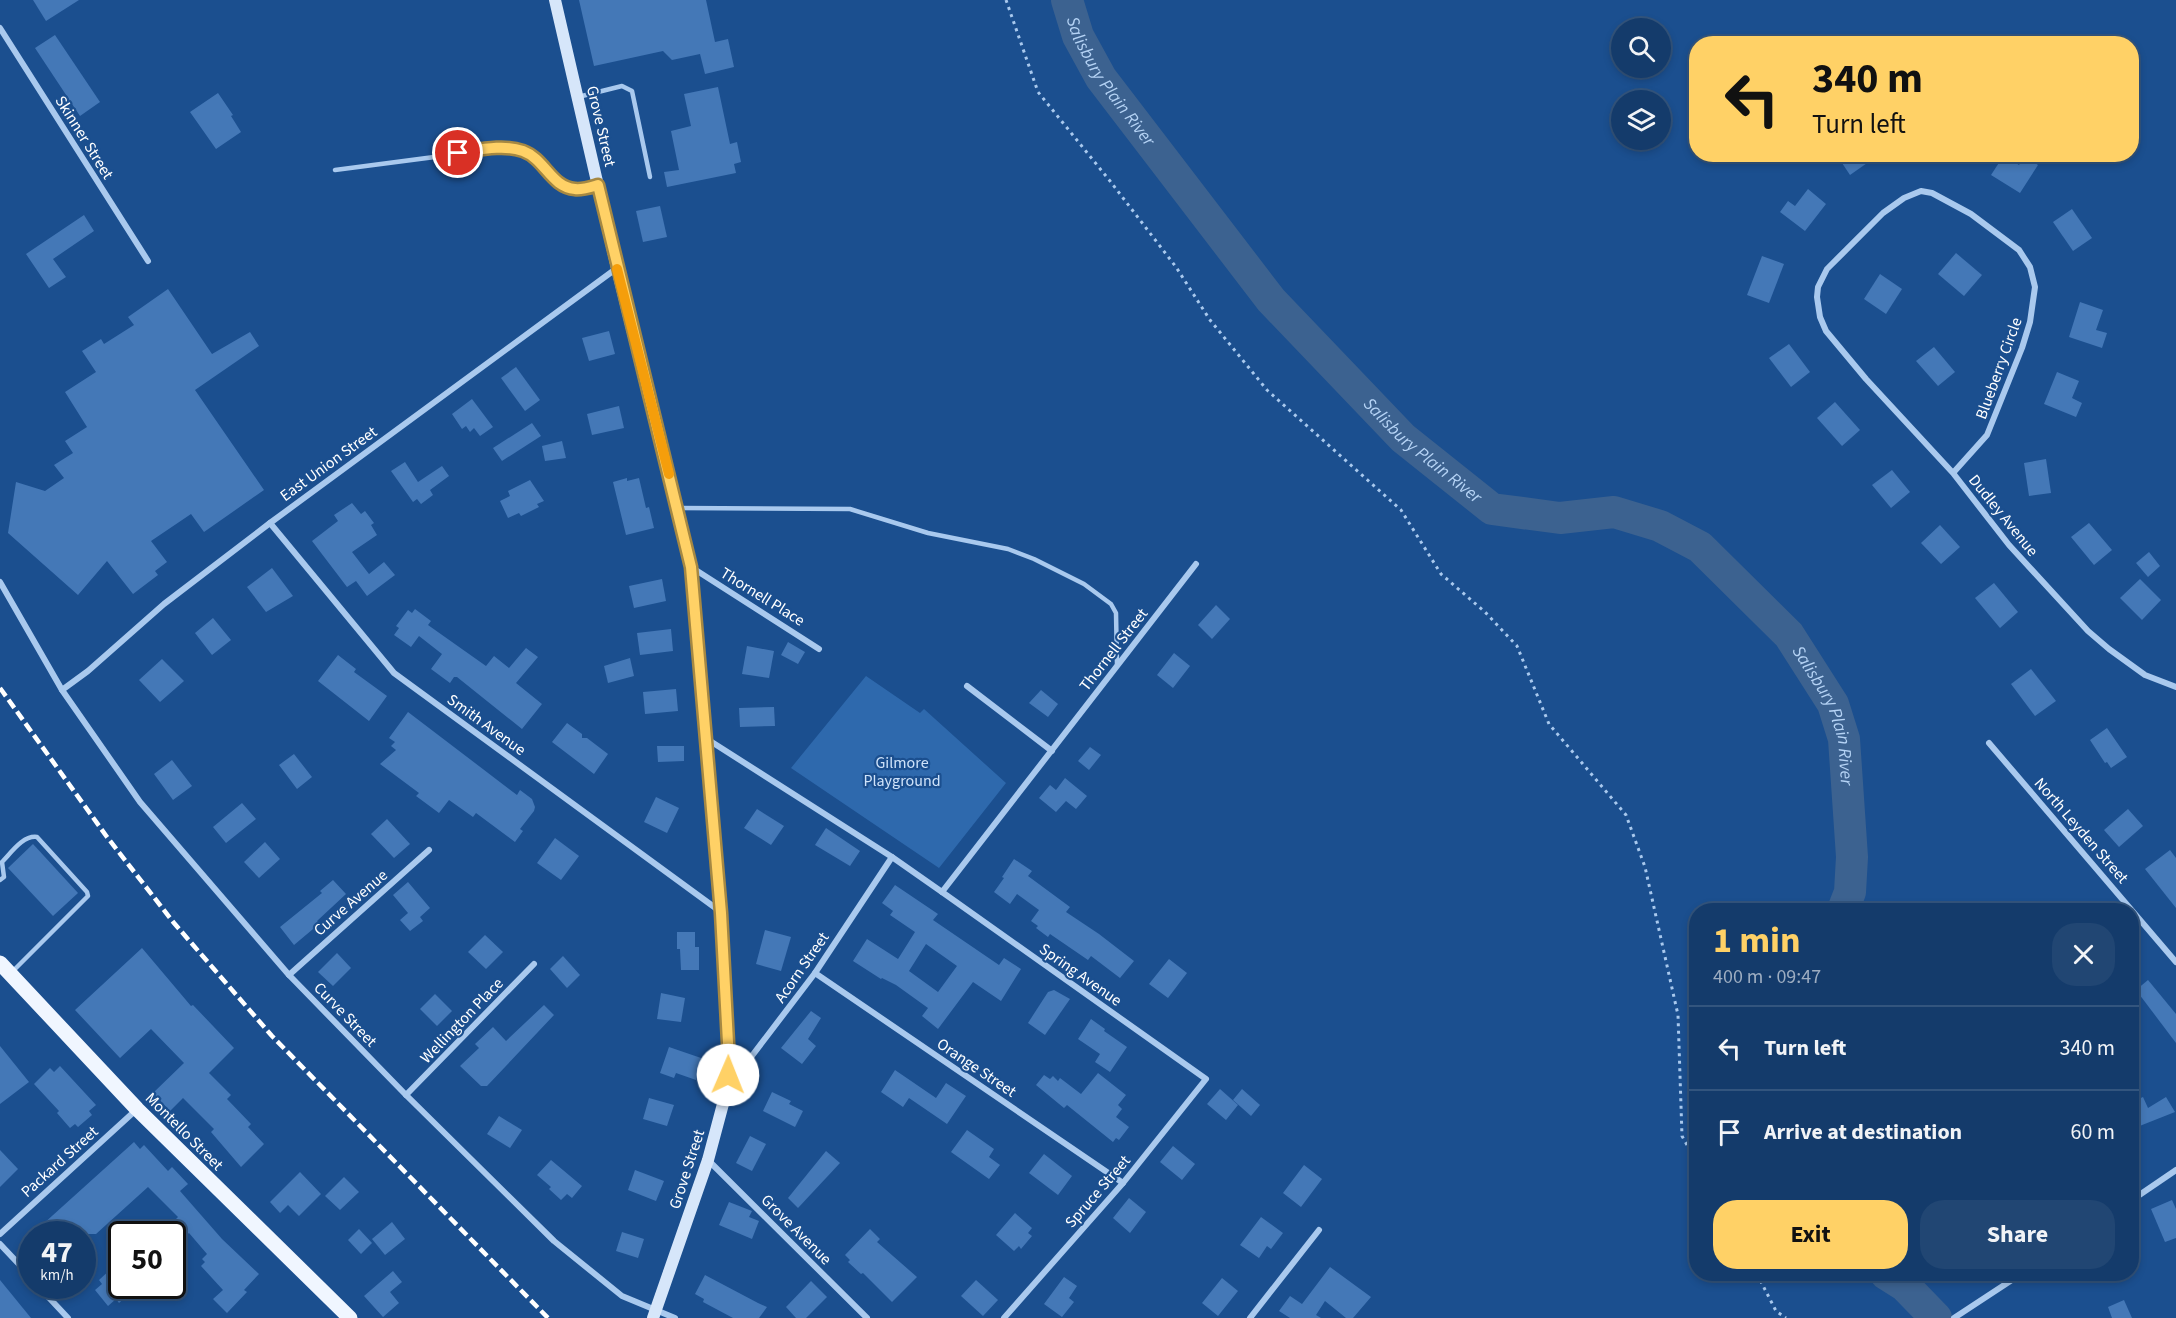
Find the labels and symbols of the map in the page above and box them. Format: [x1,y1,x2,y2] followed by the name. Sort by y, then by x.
[1060,14,1161,152] water label: Salisbury Plain River
[581,84,621,169] street label: Grove Street
[50,92,119,184] street label: Skinner Street
[432,127,483,178] pin
[1970,314,2028,422] street label: Blueberry Circle
[1358,392,1488,510] water label: Salisbury Plain River
[276,421,382,507] street label: East Union Street
[1963,470,2043,561] street label: Dudley Avenue
[716,562,809,632] street label: Thornell Place
[1074,603,1153,696] street label: Thornell Street
[1786,641,1859,787] water label: Salisbury Plain River
[443,689,530,761] street label: Smith Avenue
[863,752,941,792] park label: Gilmore Playground
[2029,773,2134,889] street label: North Leyden Street
[309,864,392,941] street label: Curve Avenue
[769,927,835,1007] street label: Acorn Street
[1035,938,1126,1011] street label: Spring Avenue
[415,973,508,1068] street label: Wellington Place
[309,977,382,1052] street label: Curve Street
[932,1033,1021,1103] street label: Orange Street
[696,1043,760,1107] position arrow
[140,1088,229,1176] street label: Montello Street
[16,1121,104,1202] street label: Packard Street
[664,1126,710,1212] street label: Grove Street
[1060,1150,1136,1233] street label: Spruce Street
[756,1189,837,1270] street label: Grove Avenue
[108,1221,186,1299] speed limit sign: 50

